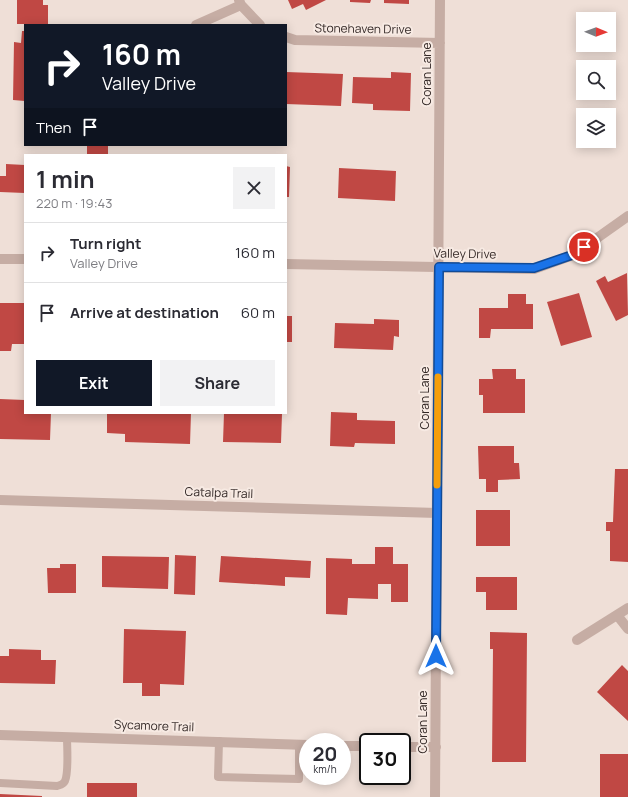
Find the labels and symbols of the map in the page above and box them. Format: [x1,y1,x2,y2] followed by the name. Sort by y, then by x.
[576,12,616,52] north arrow
[314,19,412,38] street label: Stonehaven Drive
[418,43,435,105] street label: Coran Lane
[567,230,601,264] pin
[434,244,496,263] street label: Valley Drive
[416,367,433,429] street label: Coran Lane
[184,483,254,502] street label: Catalpa Trail
[415,635,457,677] position arrow
[414,691,431,753] street label: Coran Lane
[114,716,194,735] street label: Sycamore Trail
[359,733,411,785] speed limit sign: 30

